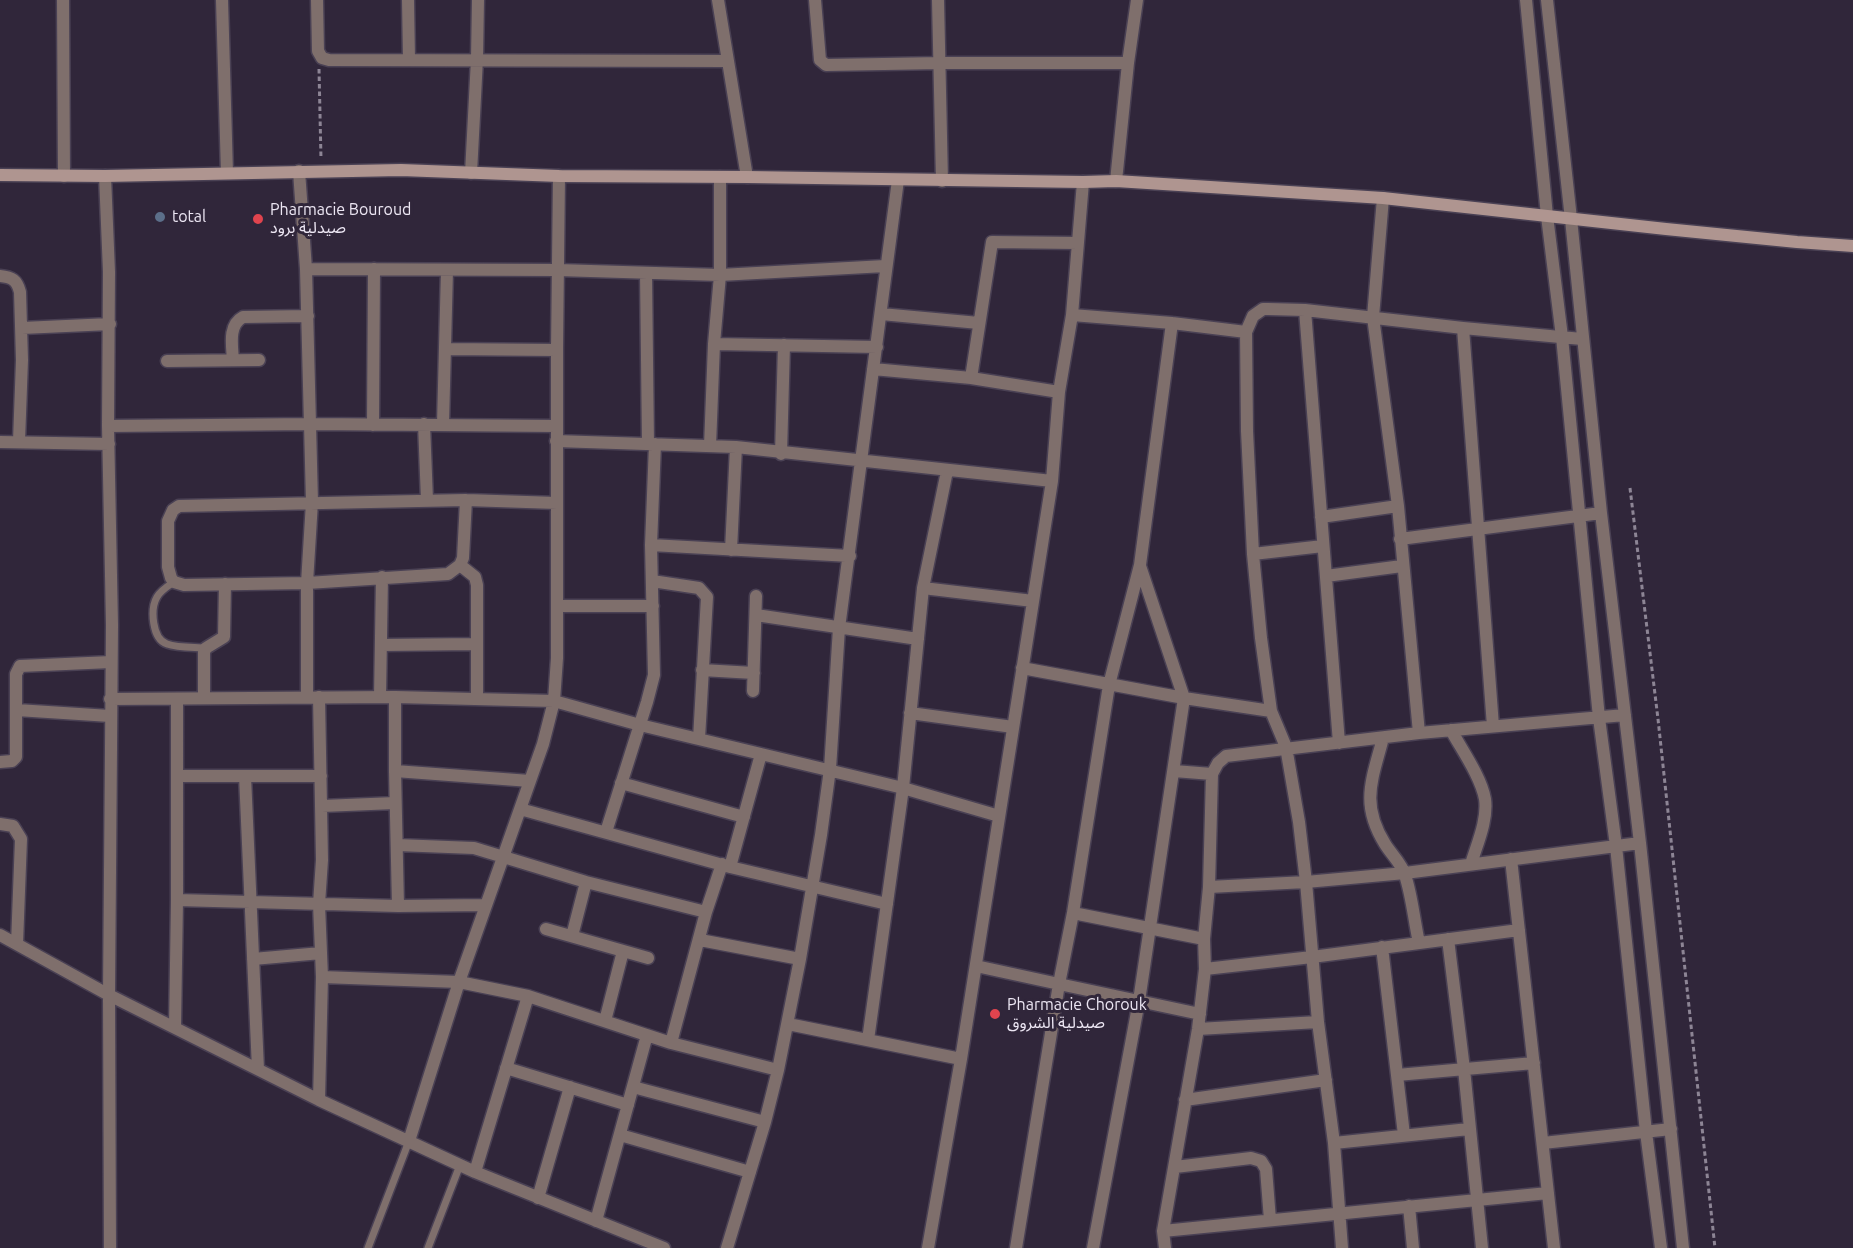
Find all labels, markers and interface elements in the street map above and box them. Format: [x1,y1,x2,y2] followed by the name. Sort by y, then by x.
[270,200,411,238] place label: Pharmacie Bouroud صيدلية برود
[172,207,206,227] place label: total
[153,210,167,224] marker: total
[251,212,265,226] marker: Pharmacie Bouroud صيدلية برود
[1007,995,1147,1033] place label: Pharmacie Chorouk صيدلية الشروق
[988,1007,1002,1021] marker: Pharmacie Chorouk صيدلية الشروق

